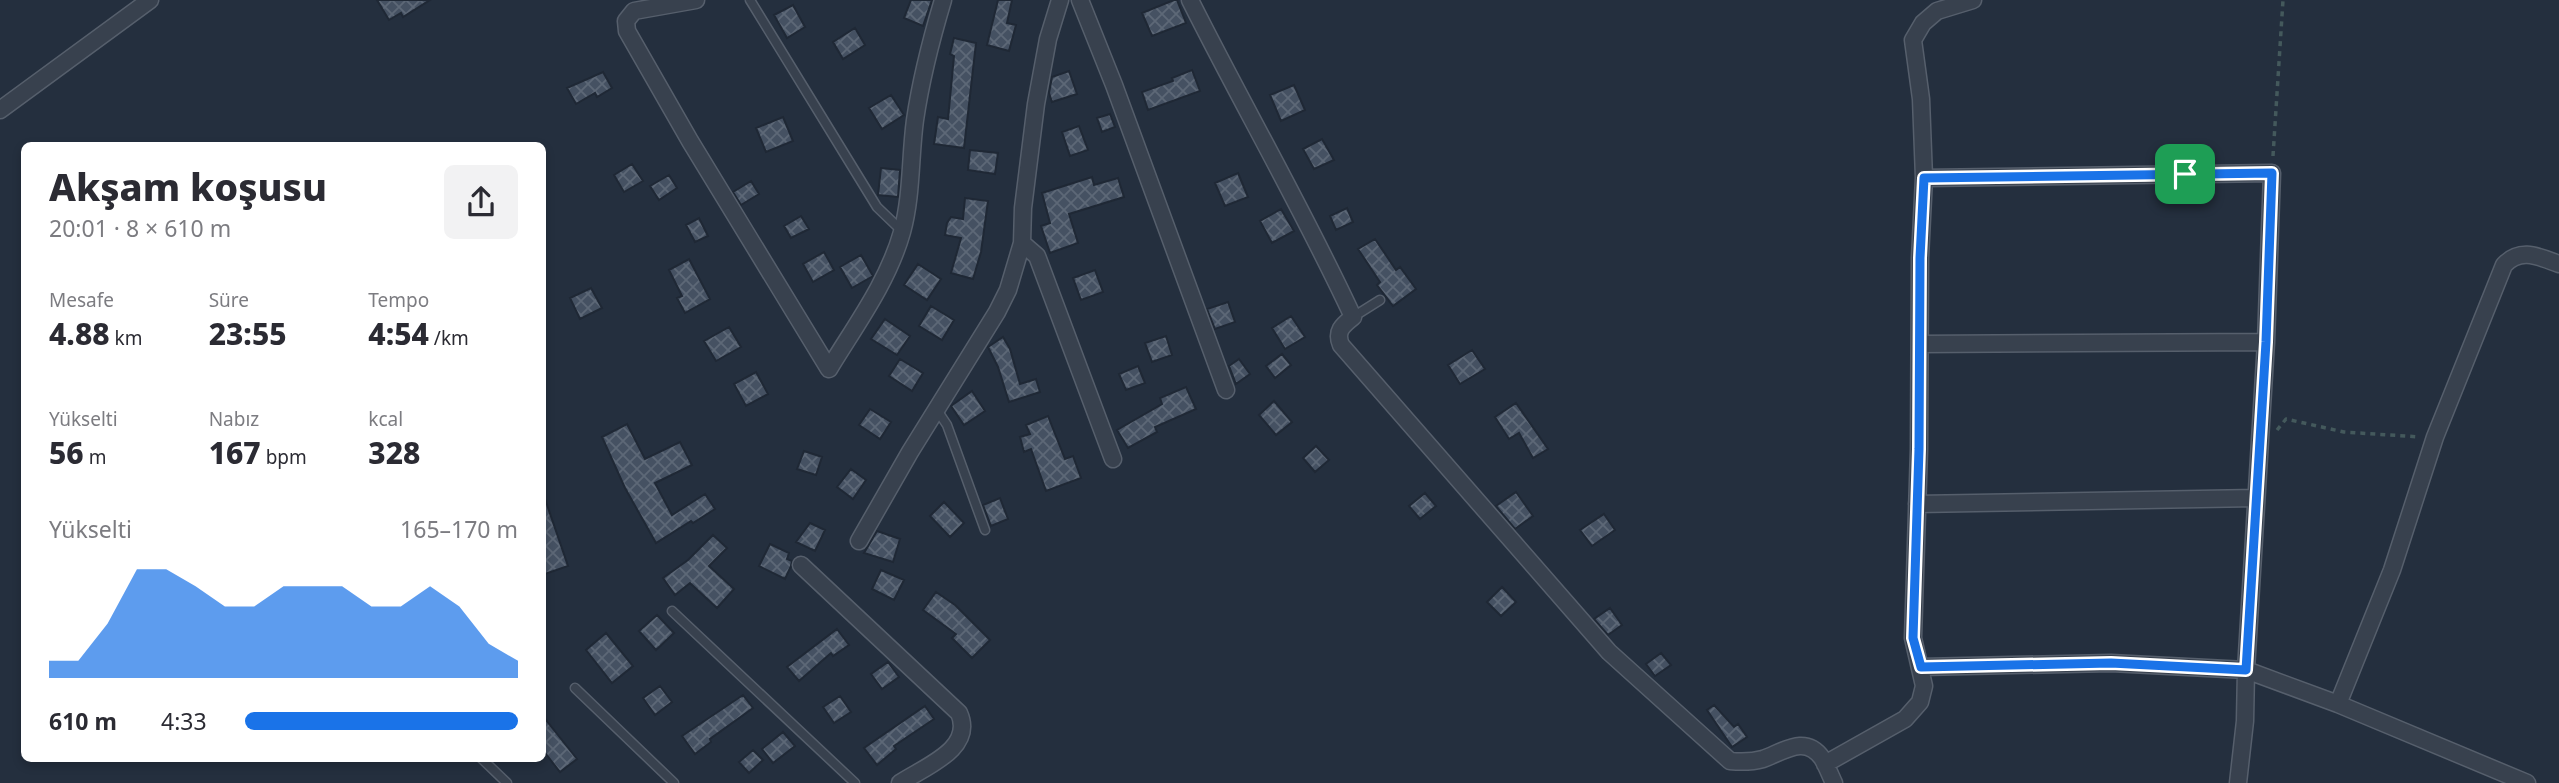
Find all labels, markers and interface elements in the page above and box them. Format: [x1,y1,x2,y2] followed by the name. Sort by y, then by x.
[2155,144,2215,204] pin
[2166,155,2204,193] icon: arrive
[49,160,327,212] text: Akşam koşusu
[444,165,518,239] button: share
[49,212,231,244] text: 20:01 · 8 × 610 m
[49,287,114,313] text: Mesafe
[209,287,249,313] text: Süre
[368,287,429,313] text: Tempo
[49,313,110,354] text: 4.88
[209,313,287,354] text: 23:55
[368,313,429,354] text: 4:54
[110,325,142,351] text: km
[429,325,469,351] text: /km
[49,406,118,432] text: Yükselti
[209,406,259,432] text: Nabız
[368,406,403,432] text: kcal
[49,432,84,473] text: 56
[209,432,261,473] text: 167
[368,432,420,473] text: 328
[84,444,106,470] text: m
[261,444,307,470] text: bpm
[49,513,132,545] text: Yükselti
[400,513,518,545] text: 165–170 m
[49,705,117,737] text: 610 m
[161,705,207,737] text: 4:33

